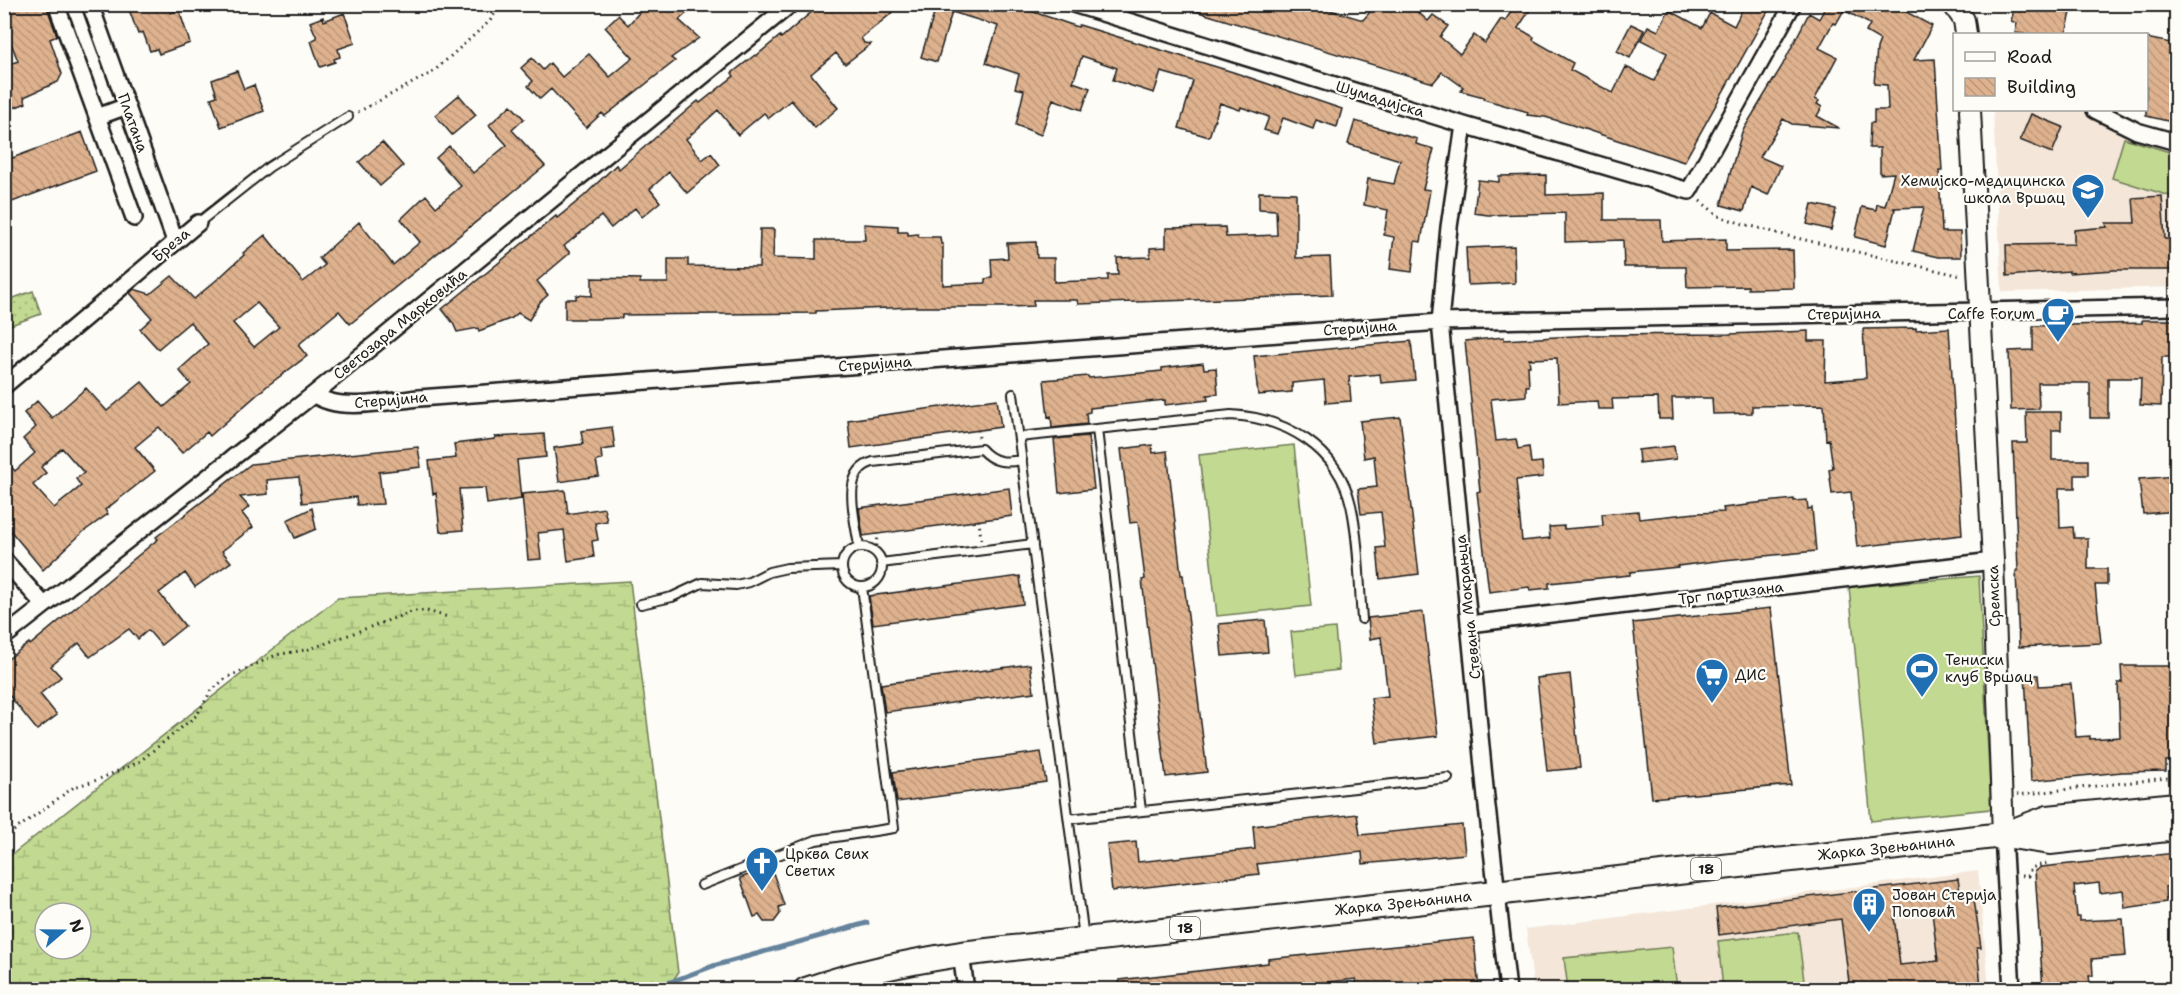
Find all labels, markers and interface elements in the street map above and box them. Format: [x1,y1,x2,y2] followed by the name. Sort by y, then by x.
[1953,33,2148,111] legend
[2007,45,2052,69] text: Road
[2007,75,2076,99] text: Building
[1333,76,1427,122] street label: Шумадијска
[113,91,153,156] street label: Платана
[1901,171,2066,208] place label: Хемијско-медицинска школа Вршац
[2070,172,2106,219] school or university icon: Хемијско-медицинска школа Вршац
[148,223,195,267] street label: Бреза
[329,264,471,384] street label: Светозара Марковића
[2040,296,2076,343] cafe icon: Caffe Forum
[1807,303,1882,325] street label: Стеријина
[1948,304,2035,324] place label: Caffe Forum
[1323,315,1398,341] street label: Стеријина
[838,351,913,377] street label: Стеријина
[353,387,429,413] street label: Стеријина
[1450,533,1486,680] street label: Стевана Мокрањца
[1983,564,2005,627] street label: Сремска
[1677,577,1785,609] street label: Трг партизана
[1945,650,2033,687] place label: Тениски клуб Вршац
[1904,651,1940,698] sports icon: Тениски клуб Вршац
[1694,657,1730,704] supermarket icon: ДИС
[1735,665,1766,685] place label: ДИС
[1817,831,1956,865] street label: Жарка Зрењанина
[785,844,869,881] place label: Црква Свих Светих
[744,845,780,892] church icon: Црква Свих Светих
[1691,858,1721,880] road number: 18
[1892,885,1997,922] place label: Јован Стерија Поповић
[1334,886,1473,920] street label: Жарка Зрењанина
[1851,886,1887,933] building icon: Јован Стерија Поповић
[33,901,93,961] north arrow
[65,916,89,936] text: N
[1170,917,1200,939] road number: 18

